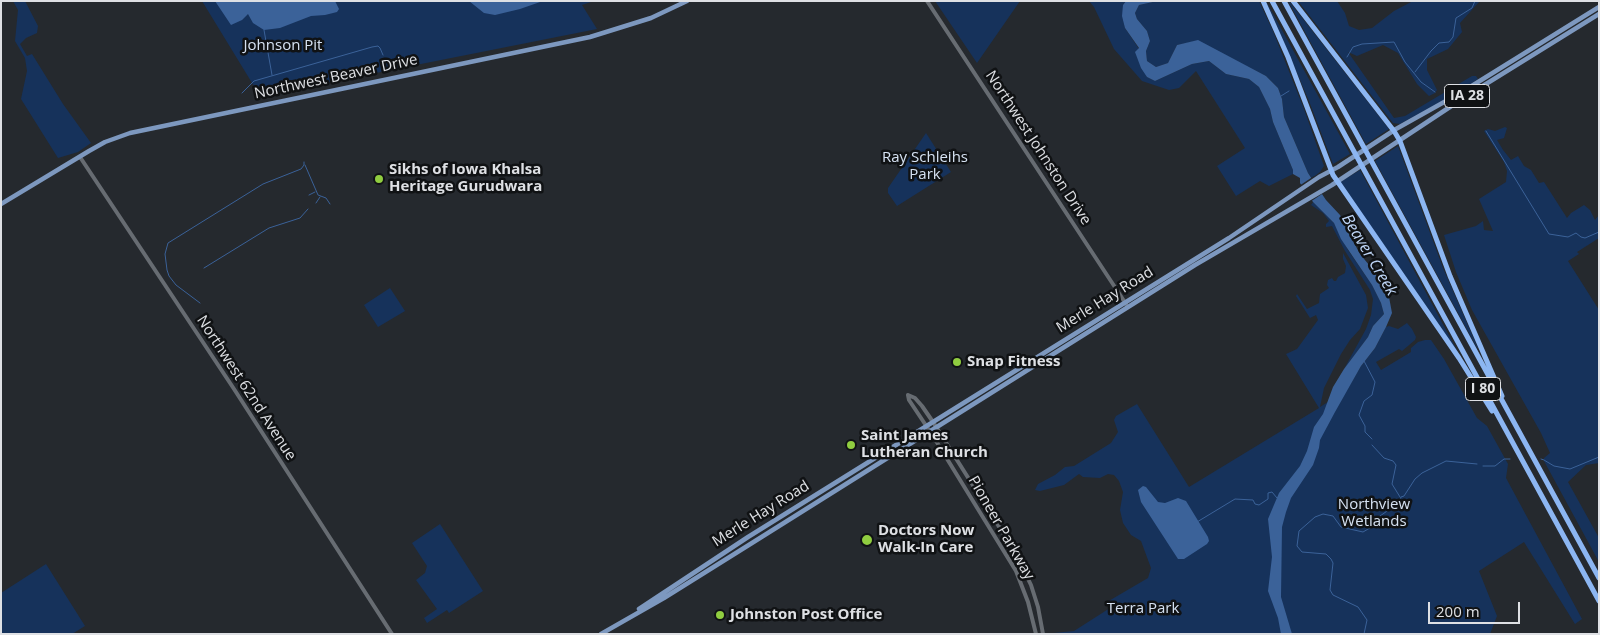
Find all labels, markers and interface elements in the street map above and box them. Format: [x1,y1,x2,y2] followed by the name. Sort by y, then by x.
[244,37,322,55] park label: Johnson Pit
[253,51,419,103] street label: Northwest Beaver Drive
[981,68,1095,228] street label: Northwest Johnston Drive
[1444,84,1490,108] road number: IA 28
[882,149,968,184] park label: Ray Schleihs Park
[389,161,542,196] place label: Sikhs of Iowa Khalsa Heritage Gurudwara
[373,173,385,185] marker: Sikhs of Iowa Khalsa Heritage Gurudwara
[1337,211,1401,299] water label: Beaver Creek
[1053,263,1157,337] street label: Merle Hay Road
[192,312,300,464] street label: Northwest 62nd Avenue
[967,353,1061,371] place label: Snap Fitness
[951,356,963,368] marker: Snap Fitness
[1466,378,1500,400] road number: I 80
[861,427,988,462] place label: Saint James Lutheran Church
[845,439,857,451] marker: Saint James Lutheran Church
[964,473,1038,583] street label: Pioneer Parkway
[709,477,813,551] street label: Merle Hay Road
[1338,496,1410,531] park label: Northview Wetlands
[878,522,974,557] place label: Doctors Now Walk-In Care
[860,533,874,547] marker: Doctors Now Walk-In Care
[1430,592,1522,624] scale bar
[1107,600,1179,618] park label: Terra Park
[1436,601,1480,621] text: 200 m
[730,606,882,624] place label: Johnston Post Office
[714,609,726,621] marker: Johnston Post Office

